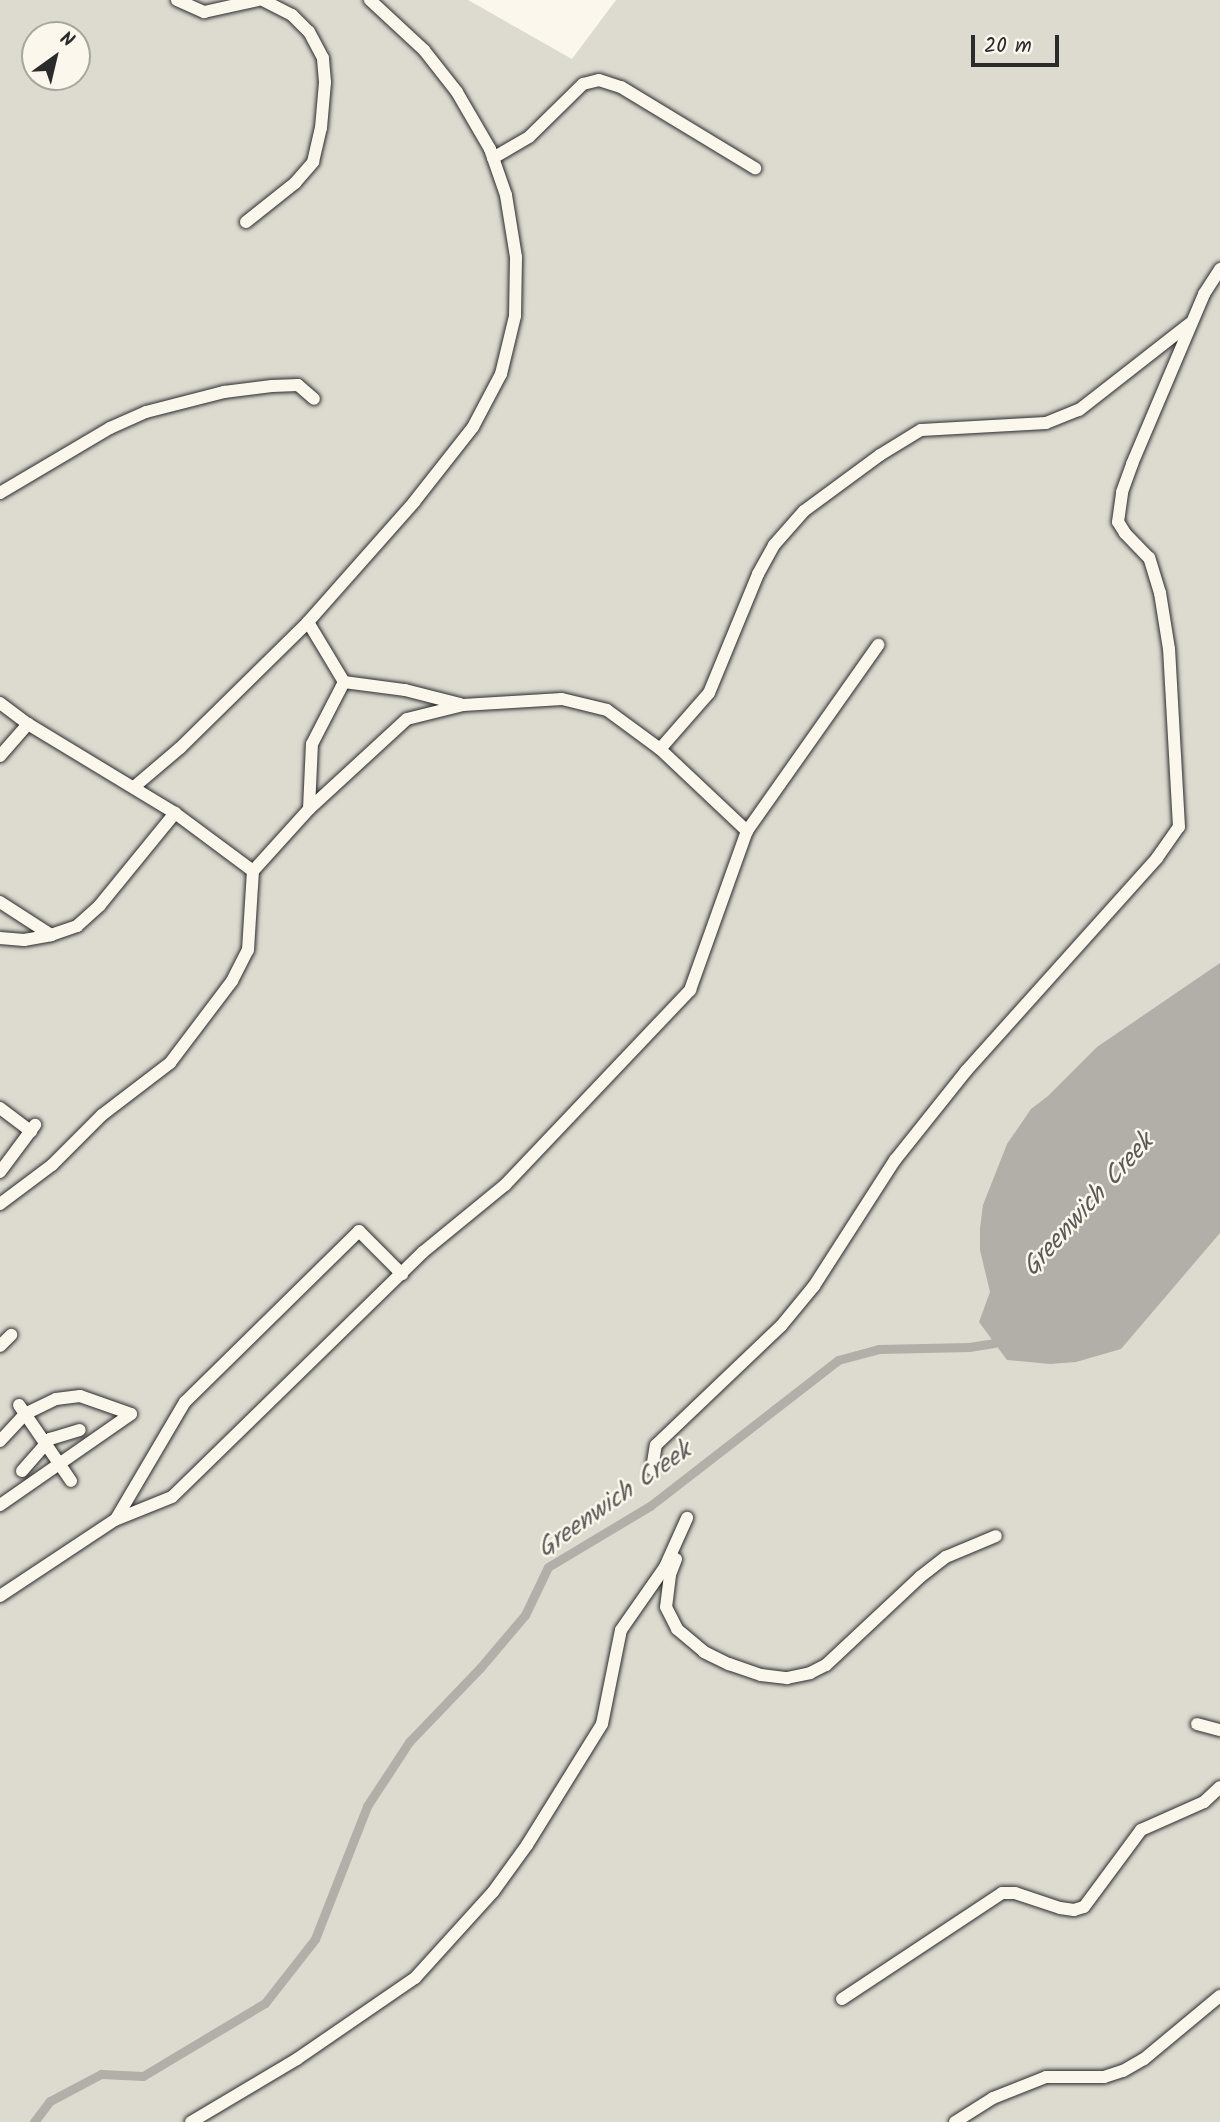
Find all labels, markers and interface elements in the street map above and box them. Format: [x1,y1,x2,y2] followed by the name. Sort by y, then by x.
[21,21,91,91] north arrow
[975,21,1062,65] scale bar
[53,24,80,56] text: N
[984,30,1032,63] text: 20 m
[1017,1128,1161,1284] water label: Greenwich Creek
[532,1436,698,1566] water label: Greenwich Creek

